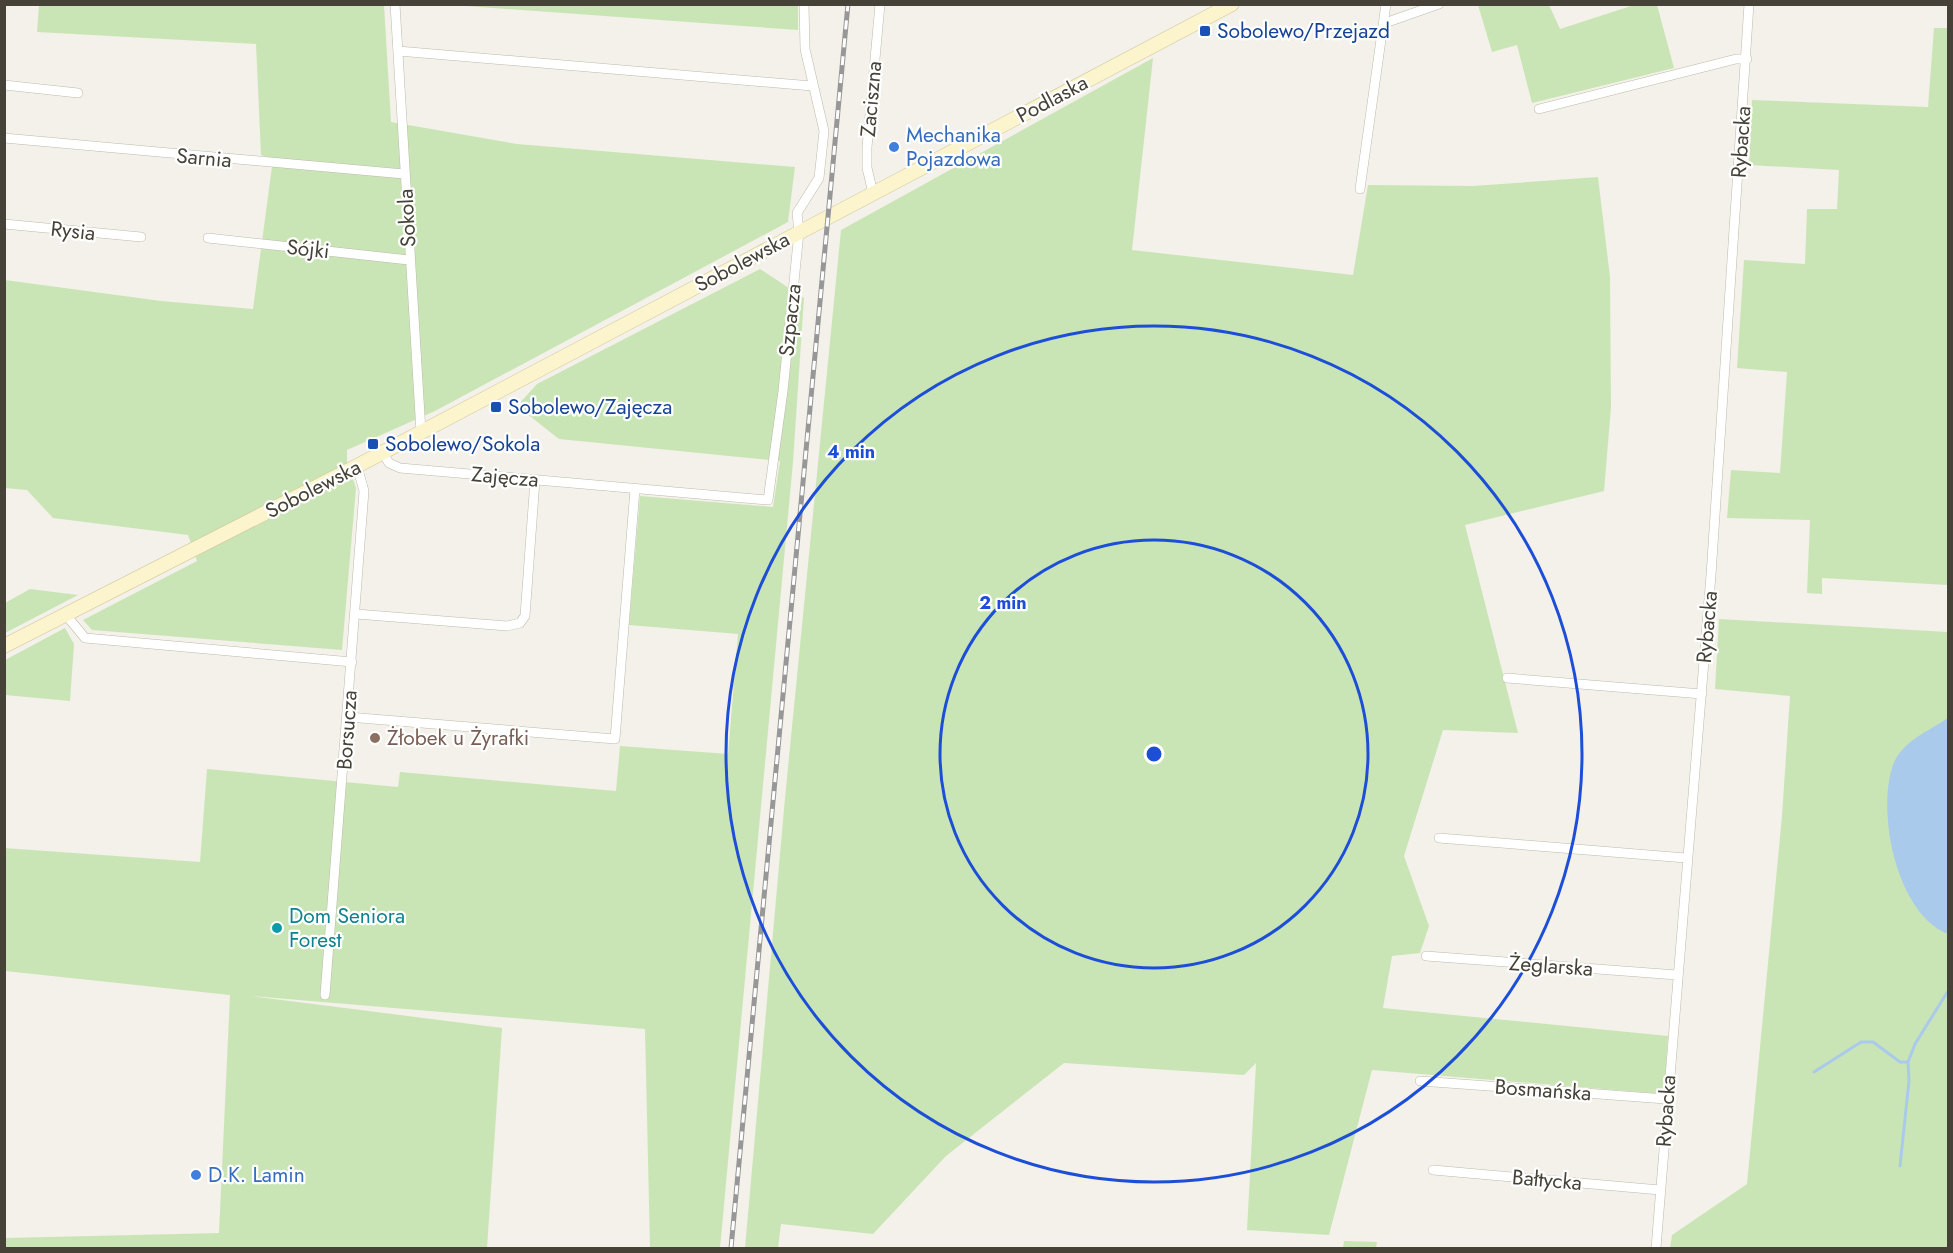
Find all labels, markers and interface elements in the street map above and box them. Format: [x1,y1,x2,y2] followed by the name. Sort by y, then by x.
[1217,16,1390,46] place label: Sobolewo/Przejazd
[1198,24,1212,38] marker: Sobolewo/Przejazd
[853,60,889,138] street label: Zaciszna
[1011,68,1093,130] street label: Podlaska
[1724,105,1758,179] street label: Rybacka
[906,120,1001,174] place label: Mechanika Pojazdowa
[887,140,901,154] marker: Mechanika Pojazdowa
[175,141,233,175] street label: Sarnia
[390,188,424,248] street label: Sokola
[49,214,97,248] street label: Rysia
[689,224,795,300] street label: Sobolewska
[285,232,331,266] street label: Sójki
[771,282,809,358] street label: Szpacza
[508,392,672,422] place label: Sobolewo/Zajęcza
[489,400,503,414] marker: Sobolewo/Zajęcza
[385,429,540,459] place label: Sobolewo/Sokola
[366,437,380,451] marker: Sobolewo/Sokola
[827,439,875,465] text: 4 min
[260,452,366,526] street label: Sobolewska
[470,459,540,495] street label: Zajęcza
[979,590,1027,616] text: 2 min
[1689,590,1725,664] street label: Rybacka
[329,689,365,771] street label: Borsucza
[387,723,529,753] place label: Żłobek u Żyrafki
[368,731,382,745] marker: Żłobek u Żyrafki
[1144,744,1164,764] centre of rings
[289,901,405,955] place label: Dom Seniora Forest
[270,921,284,935] marker: Dom Seniora Forest
[1508,948,1594,984] street label: Żeglarska
[1494,1072,1592,1108] street label: Bosmańska
[1649,1074,1683,1148] street label: Rybacka
[208,1160,305,1190] place label: D.K. Lamin
[1511,1162,1583,1198] street label: Bałtycka
[189,1168,203,1182] marker: D.K. Lamin

